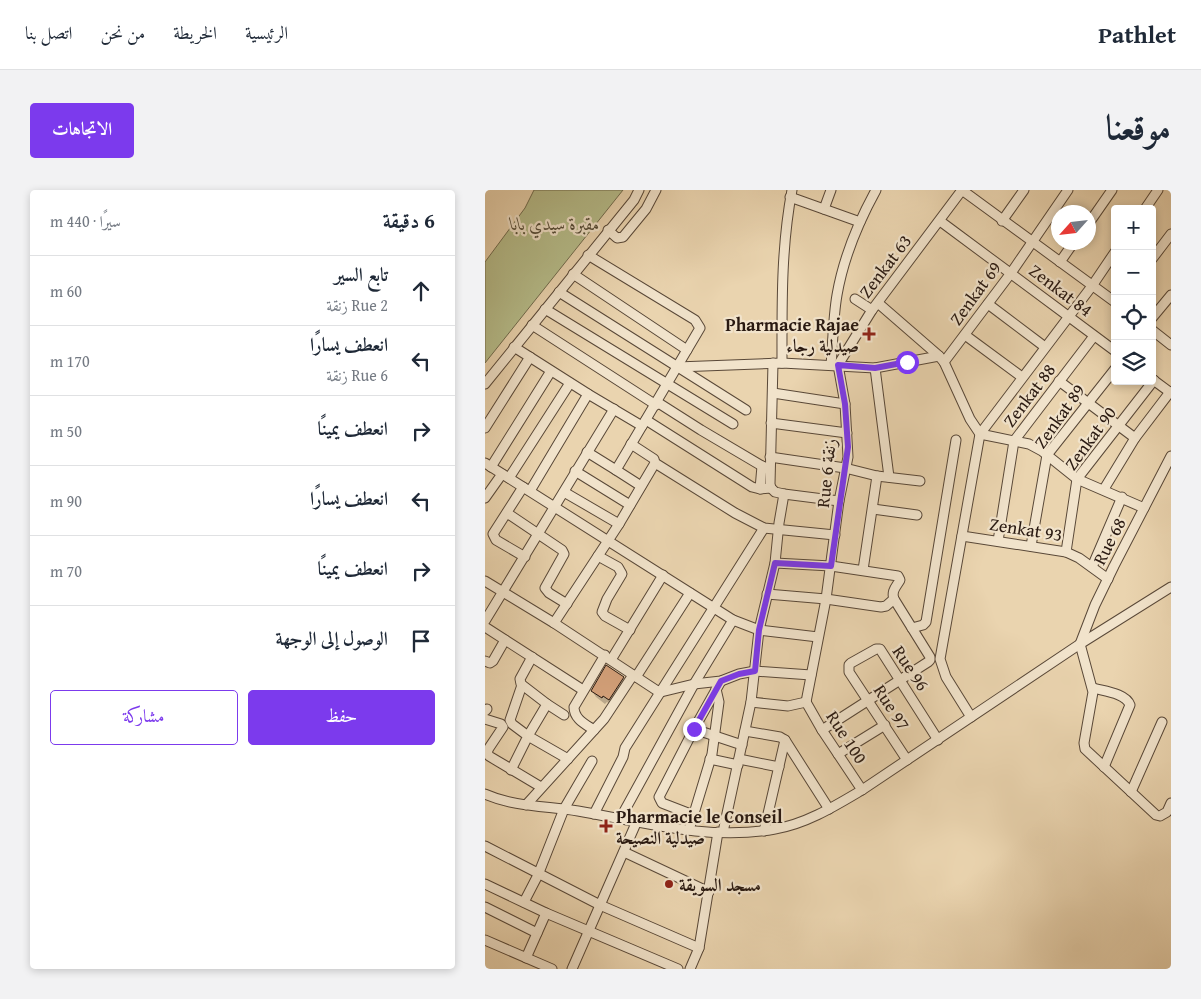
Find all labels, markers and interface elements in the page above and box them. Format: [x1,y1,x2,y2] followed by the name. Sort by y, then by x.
[1098,17,1176,52] text: Pathlet
[25,19,72,46] text: اتصل بنا
[100,19,145,46] text: من نحن
[173,19,217,46] text: الخريطة
[245,19,288,46] text: الرئيسية
[1106,101,1171,152] text: موقعنا
[30,103,134,158] button: الاتجاهات
[383,205,435,236] text: 6 دقيقة
[1051,205,1096,250] north arrow
[1111,205,1156,385] map controls
[1111,205,1156,250] button: +
[50,209,121,233] text: سيرًا · 440 m
[508,210,600,239] park label: مقبرة سيدي بابا
[852,229,918,303] street label: Zenkat 63
[1111,250,1156,295] button: −
[943,255,1007,331] street label: Zenkat 69
[1024,257,1098,323] street label: Zenkat 84
[334,260,388,288] text: تابع السير
[407,277,435,305] icon: ahead
[50,279,82,303] text: 60 m
[326,293,388,317] text: Rue 2 زنقة
[1111,295,1156,340] button: locate
[725,311,859,359] place label: Pharmacie Rajae صيدلية رجاء
[863,328,875,340] marker: Pharmacie Rajae صيدلية رجاء
[310,330,388,358] text: انعطف يسارًا
[1111,340,1156,385] button: layers
[407,347,435,375] icon: left
[50,349,90,373] text: 170 m
[896,351,919,374] route start
[996,358,1062,432] street label: Zenkat 88
[326,363,388,387] text: Rue 6 زنقة
[1027,378,1091,454] street label: Zenkat 89
[1058,400,1123,476] street label: Zenkat 90
[318,414,388,442] text: انعطف يمينًا
[407,417,435,445] icon: right
[50,419,82,443] text: 50 m
[809,437,843,509] street label: Rue 6 زنقة
[310,484,388,512] text: انعطف يسارًا
[407,487,435,515] icon: left
[50,489,82,513] text: 90 m
[988,510,1064,548] street label: Zenkat 93
[1086,513,1132,569] street label: Rue 68
[318,554,388,582] text: انعطف يمينًا
[407,557,435,585] icon: right
[50,559,82,583] text: 70 m
[276,624,388,652] text: الوصول إلى الوجهة
[407,627,435,655] icon: arrive
[886,640,936,696] street label: Rue 96
[867,679,917,735] street label: Rue 97
[50,690,238,745] button: مشاركة
[248,690,435,745] button: حفظ
[820,705,874,769] street label: Rue 100
[683,718,706,741] route end
[616,803,783,851] place label: Pharmacie le Conseil صيدلية النصيحة
[600,820,612,832] marker: Pharmacie le Conseil صيدلية النصيحة
[679,871,761,898] place label: مسجد السويقة
[663,878,675,890] marker: مسجد السويقة

